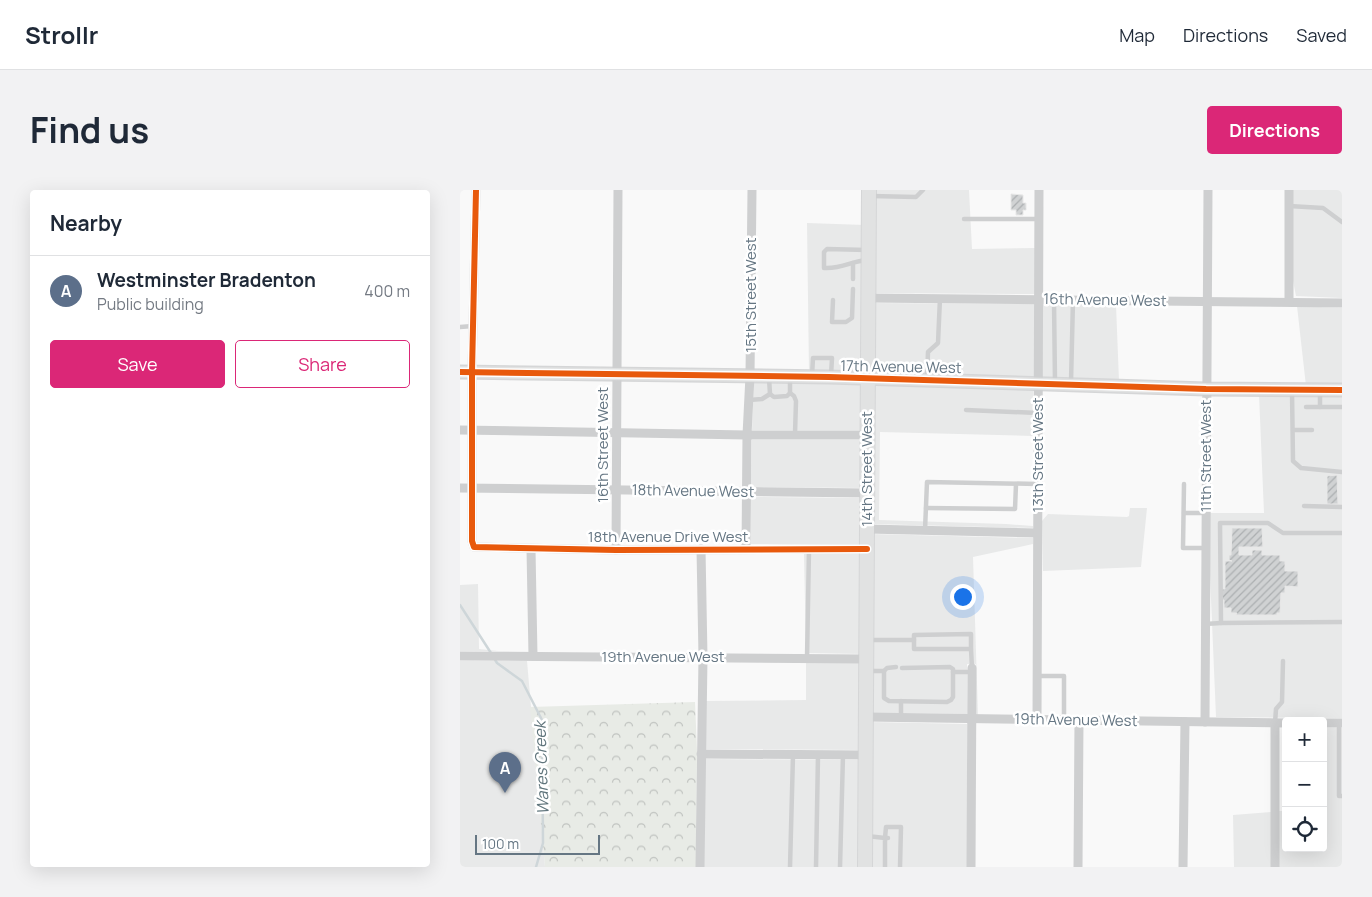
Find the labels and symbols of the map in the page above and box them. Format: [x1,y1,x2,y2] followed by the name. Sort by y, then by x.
[740,237,761,353] street label: 15th Street West
[1043,288,1167,311] street label: 16th Avenue West
[840,355,962,378] street label: 17th Avenue West
[592,387,613,503] street label: 16th Street West
[1027,398,1048,512] street label: 13th Street West
[1195,400,1216,512] street label: 11th Street West
[856,411,877,527] street label: 14th Street West
[632,479,754,502] street label: 18th Avenue West
[588,526,748,547] street label: 18th Avenue Drive West
[950,584,976,610] your location
[601,646,725,667] street label: 19th Avenue West
[1014,708,1138,731] street label: 19th Avenue West
[528,719,554,815] water label: Wares Creek
[489,752,521,793] pin: A
[475,832,600,855] scale bar

